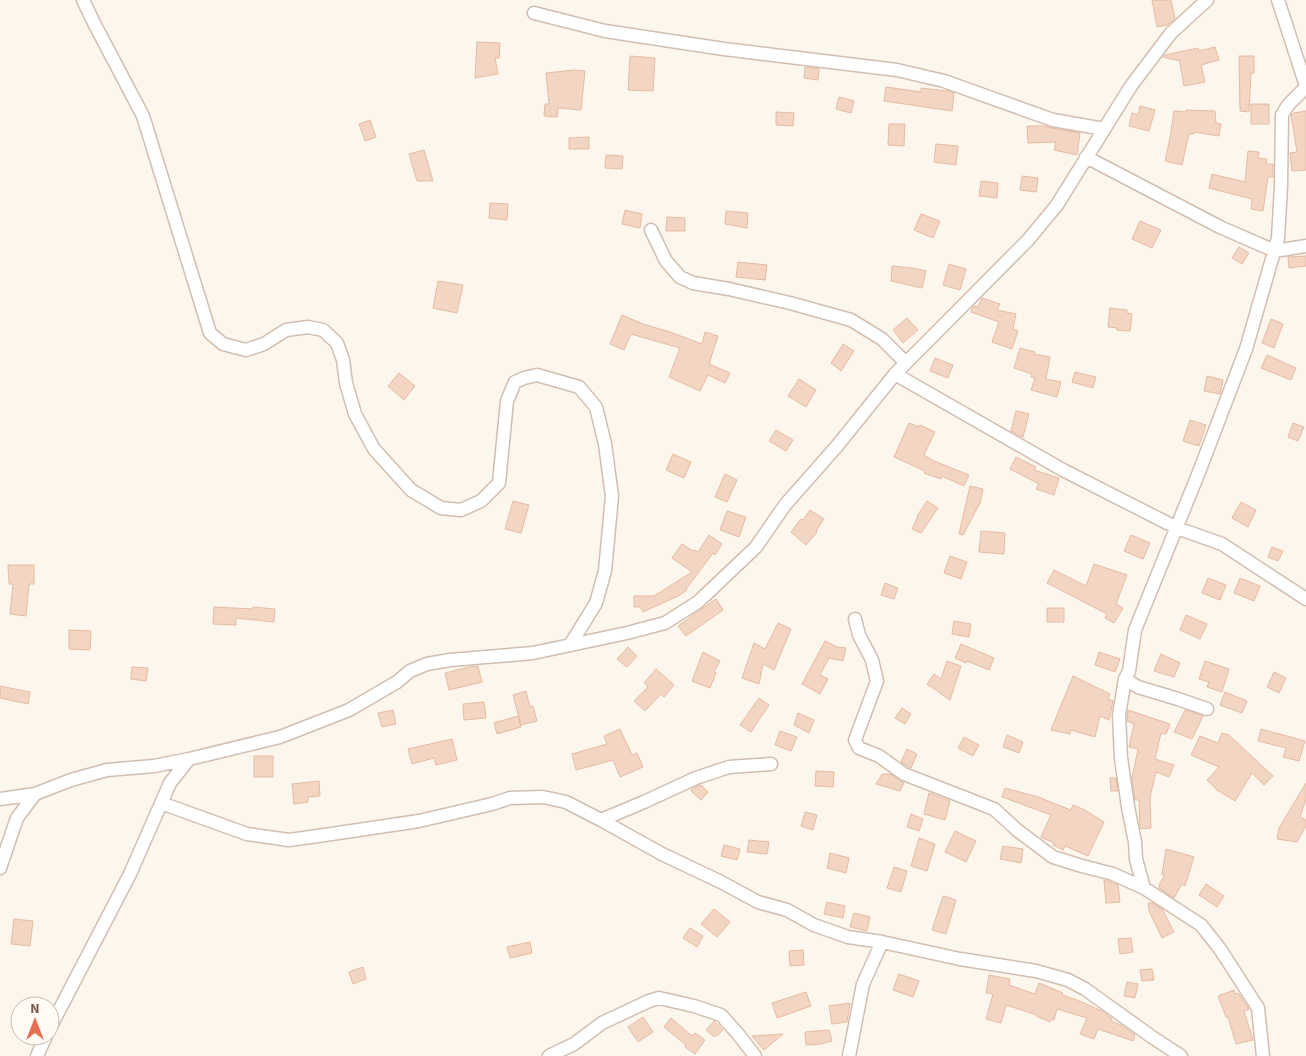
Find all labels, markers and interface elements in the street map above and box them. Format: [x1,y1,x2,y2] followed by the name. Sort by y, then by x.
[10,996,60,1046] north arrow
[30,999,40,1019] text: N

